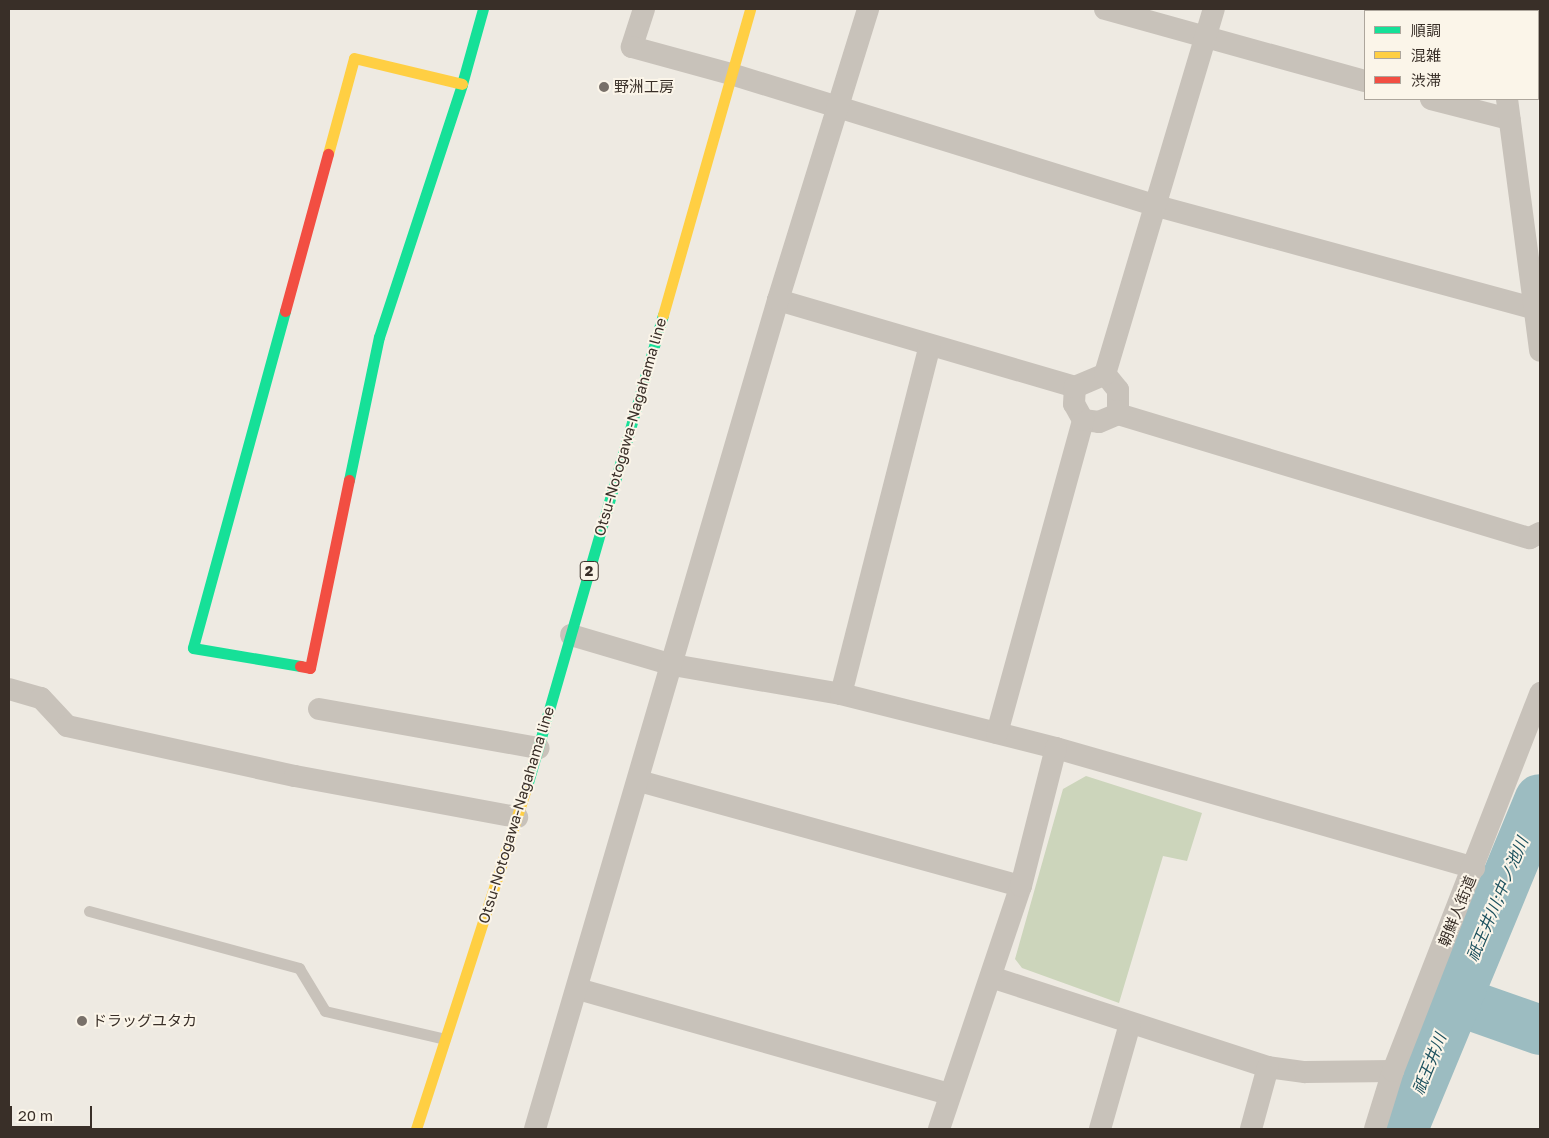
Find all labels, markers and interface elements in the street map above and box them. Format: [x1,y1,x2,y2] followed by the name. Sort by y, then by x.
[1364,10,1539,100] legend
[1411,21,1441,39] text: 順調
[1411,46,1441,64] text: 混雑
[1411,71,1441,89] text: 渋滞
[614,78,674,96] place label: 野洲工房
[598,81,610,93] marker: 野洲工房
[590,316,670,538] street label: Otsu-Notogawa-Nagahama line
[579,560,599,582] road number: 2
[474,704,558,926] street label: Otsu-Notogawa-Nagahama line
[1462,834,1532,964] water label: 祇王井川;中ノ池川
[1435,873,1479,949] street label: 朝鮮人街道
[92,1012,197,1030] place label: ドラッグユタカ
[76,1015,88,1027] marker: ドラッグユタカ
[1408,1031,1450,1097] water label: 祇王井川
[12,1096,95,1128] scale bar
[18,1106,53,1124] text: 20 m

